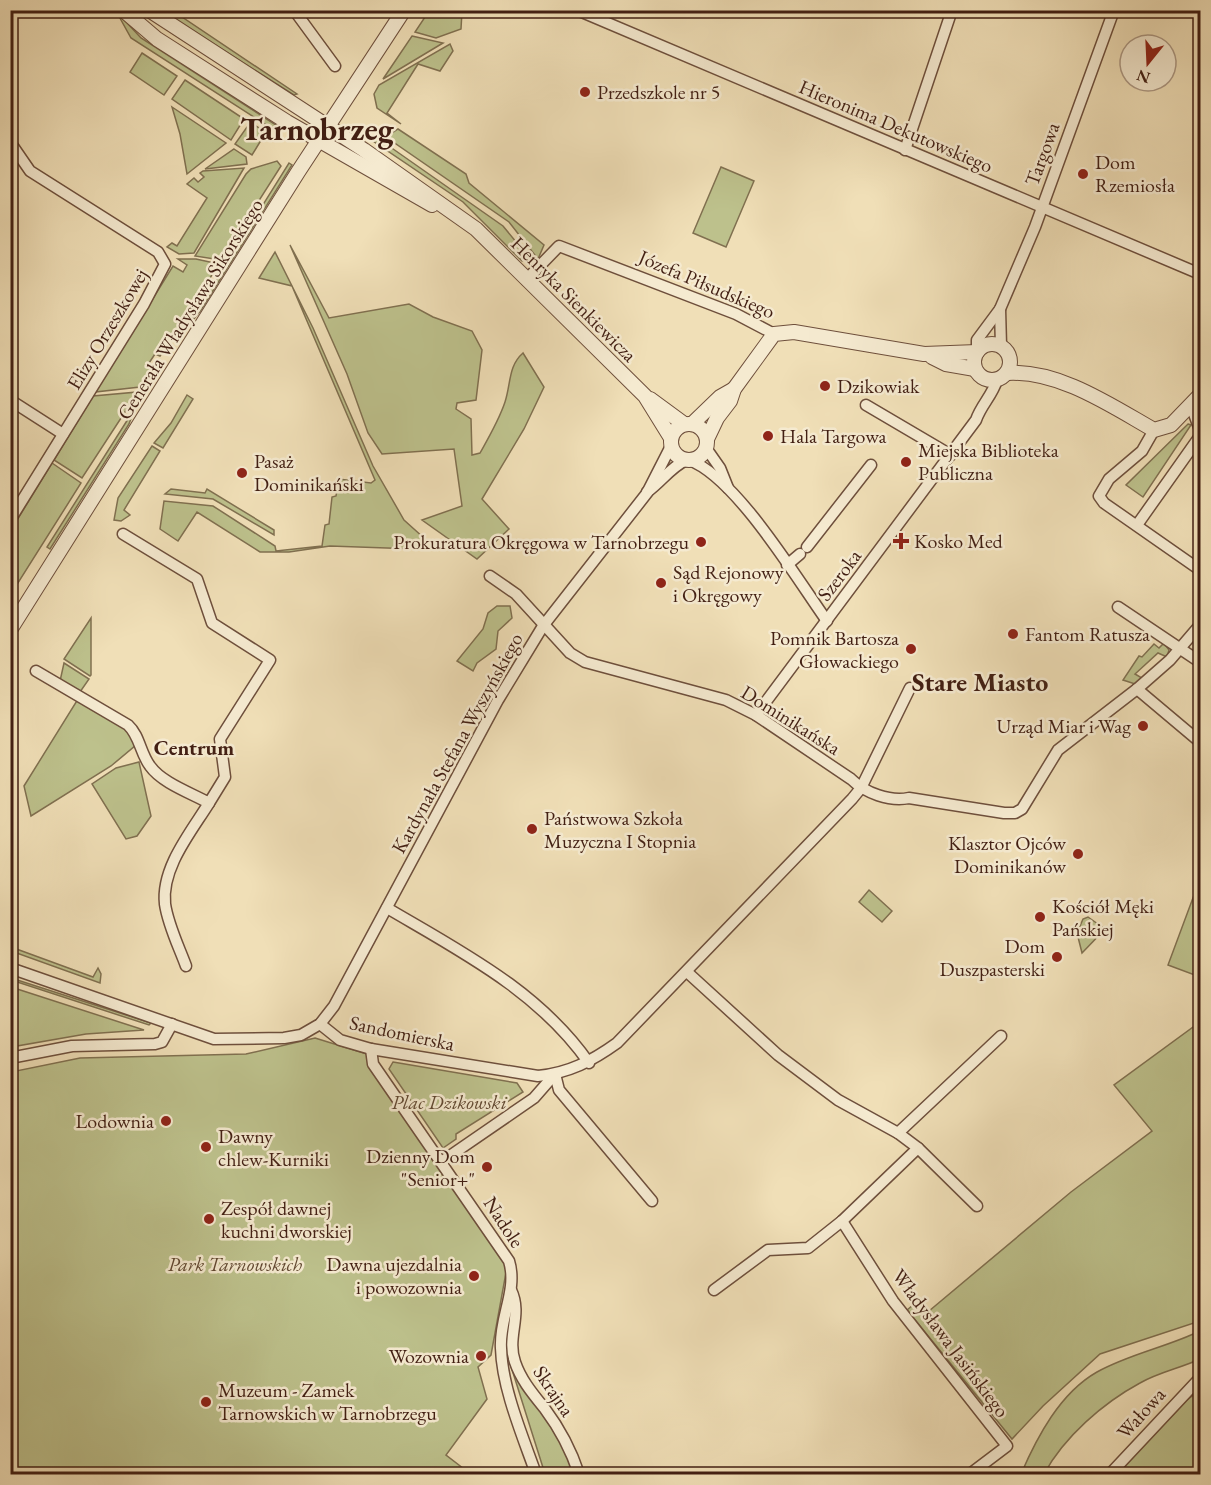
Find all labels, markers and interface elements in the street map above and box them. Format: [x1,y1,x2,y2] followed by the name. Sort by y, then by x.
[1118,33,1178,93] north arrow
[1134,65,1153,89] text: N
[795,73,997,179] street label: Hieronima Dekutowskiego
[597,79,720,105] place label: Przedszkole nr 5
[578,85,592,99] marker: Przedszkole nr 5
[240,108,395,150] district label: Tarnobrzeg
[1019,119,1065,189] street label: Targowa
[1095,149,1175,198] place label: Dom Rzemiosła
[1076,167,1090,181] marker: Dom Rzemiosła
[111,193,269,424] street label: Generała Władysława Sikorskiego
[505,230,643,368] street label: Henryka Sienkiewicza
[633,243,779,324] street label: Józefa Piłsudskiego
[61,264,153,394] street label: Elizy Orzeszkowej
[837,373,920,399] place label: Dzikowiak
[818,379,832,393] marker: Dzikowiak
[780,423,887,449] place label: Hala Targowa
[761,429,775,443] marker: Hala Targowa
[918,437,1059,486] place label: Miejska Biblioteka Publiczna
[254,448,364,497] place label: Pasaż Dominikański
[899,455,913,469] marker: Miejska Biblioteka Publiczna
[235,466,249,480] marker: Pasaż Dominikański
[914,528,1003,554] place label: Kosko Med
[393,529,689,555] place label: Prokuratura Okręgowa w Tarnobrzegu
[892,532,910,550] marker: Kosko Med
[694,535,708,549] marker: Prokuratura Okręgowa w Tarnobrzegu
[811,544,867,606] street label: Szeroka
[673,559,784,608] place label: Sąd Rejonowy i Okręgowy
[654,576,668,590] marker: Sąd Rejonowy i Okręgowy
[1025,621,1150,647] place label: Fantom Ratusza
[770,625,899,674] place label: Pomnik Bartosza Głowackiego
[1006,627,1020,641] marker: Fantom Ratusza
[385,628,529,858] street label: Kardynała Stefana Wyszyńskiego
[904,642,918,656] marker: Pomnik Bartosza Głowackiego
[912,665,1048,699] district label: Stare Miasto
[736,679,846,761] street label: Dominikańska
[996,713,1131,739] place label: Urząd Miar i Wag
[1136,719,1150,733] marker: Urząd Miar i Wag
[154,734,234,761] district label: Centrum
[544,805,696,854] place label: Państwowa Szkoła Muzyczna I Stopnia
[525,822,539,836] marker: Państwowa Szkoła Muzyczna I Stopnia
[948,830,1066,879] place label: Klasztor Ojców Dominikanów
[1071,847,1085,861] marker: Klasztor Ojców Dominikanów
[1052,893,1154,942] place label: Kościół Męki Pańskiej
[1033,910,1047,924] marker: Kościół Męki Pańskiej
[939,933,1045,982] place label: Dom Duszpasterski
[1050,950,1064,964] marker: Dom Duszpasterski
[347,1009,457,1057] street label: Sandomierska
[391,1089,508,1115] park label: Plac Dzikowski
[76,1108,154,1134] place label: Lodownia
[159,1114,173,1128] marker: Lodownia
[218,1123,329,1172] place label: Dawny chlew-Kurniki
[199,1140,213,1154] marker: Dawny chlew-Kurniki
[366,1143,475,1192] place label: Dzienny Dom "Senior+"
[480,1160,494,1174] marker: Dzienny Dom "Senior+"
[478,1191,530,1253] street label: Nadole
[221,1195,352,1244] place label: Zespół dawnej kuchni dworskiej
[202,1212,216,1226] marker: Zespół dawnej kuchni dworskiej
[168,1251,302,1277] park label: Park Tarnowskich
[326,1251,462,1300] place label: Dawna ujezdalnia i powozownia
[887,1263,1015,1423] street label: Władysława Jasińskiego
[467,1269,481,1283] marker: Dawna ujezdalnia i powozownia
[389,1343,469,1369] place label: Wozownia
[474,1349,488,1363] marker: Wozownia
[528,1360,581,1422] street label: Skrajna
[218,1377,437,1426] place label: Muzeum - Zamek Tarnowskich w Tarnobrzegu
[1111,1382,1171,1444] street label: Wałowa
[199,1395,213,1409] marker: Muzeum - Zamek Tarnowskich w Tarnobrzegu

